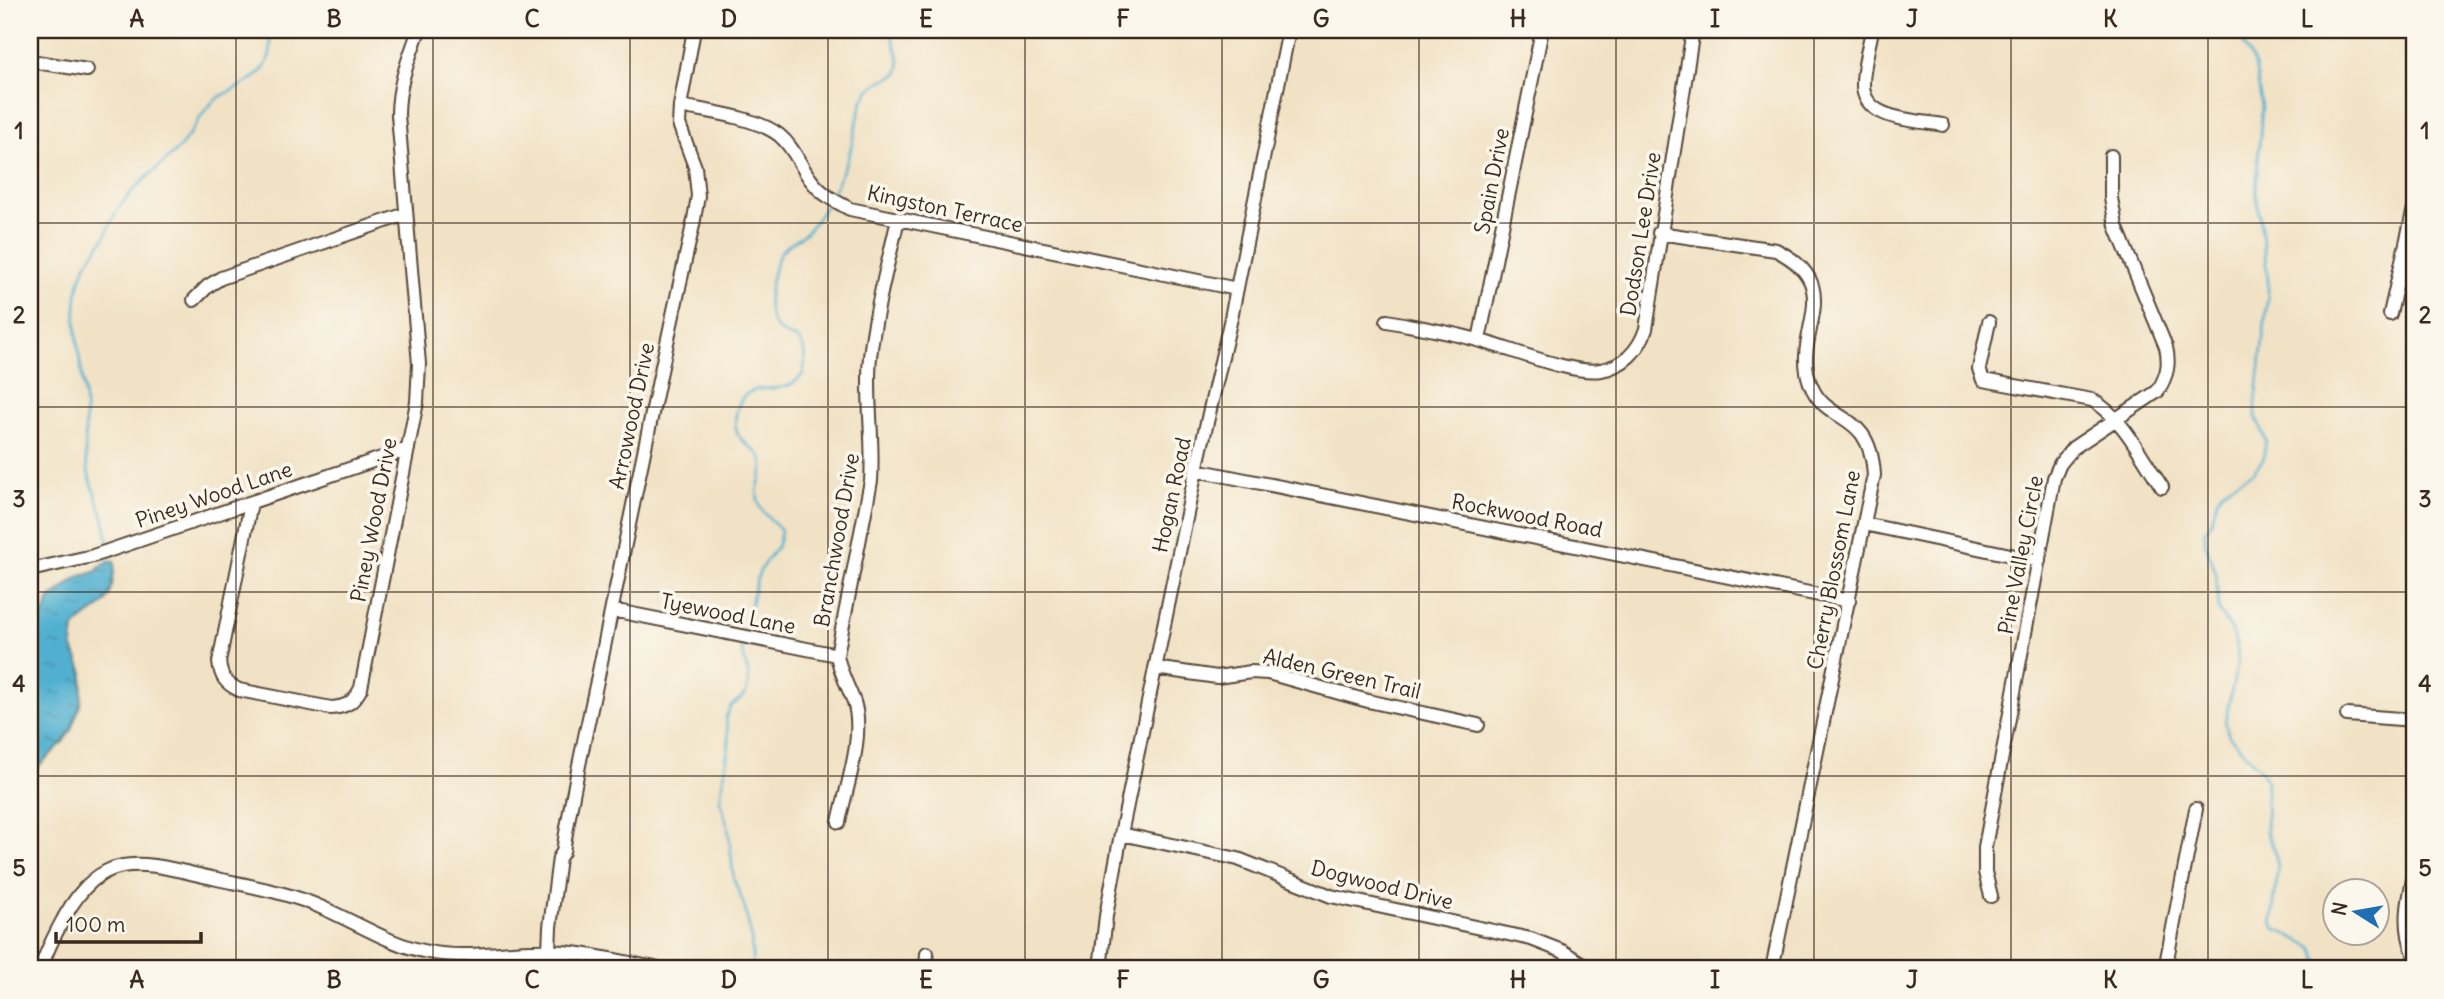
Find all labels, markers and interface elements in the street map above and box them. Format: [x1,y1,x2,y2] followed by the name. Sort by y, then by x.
[130,4,145,33] text: A
[326,4,342,33] text: B
[524,4,540,33] text: C
[721,4,737,33] text: D
[919,4,933,33] text: E
[1116,4,1130,33] text: F
[1313,4,1329,33] text: G
[1510,4,1526,33] text: H
[1710,4,1720,33] text: I
[1906,4,1918,33] text: J
[2103,4,2118,33] text: K
[2301,4,2314,33] text: L
[14,116,24,145] text: 1
[2420,116,2430,145] text: 1
[1468,126,1515,236] street label: Spain Drive
[1614,150,1667,318] street label: Dodson Lee Drive
[865,179,1025,238] street label: Kingston Terrace
[13,300,26,329] text: 2
[2419,300,2432,329] text: 2
[603,340,660,492] street label: Arrowood Drive
[1146,435,1197,555] street label: Hogan Road
[344,436,403,604] street label: Piney Wood Drive
[808,451,865,629] street label: Branchwood Drive
[132,455,296,534] street label: Piney Wood Lane
[1801,468,1866,672] street label: Cherry Blossom Lane
[1992,473,2049,637] street label: Pine Valley Circle
[12,484,26,513] text: 3
[2418,484,2432,513] text: 3
[1449,488,1605,543] street label: Rockwood Road
[658,587,798,640] street label: Tyewood Lane
[1261,642,1424,705] street label: Alden Green Trail
[12,669,26,698] text: 4
[2418,669,2432,698] text: 4
[12,853,26,882] text: 5
[2418,853,2432,882] text: 5
[1308,854,1456,915] street label: Dogwood Drive
[2322,876,2392,946] north arrow
[2326,900,2352,917] text: N
[56,901,201,945] scale bar
[66,911,125,938] text: 100 m
[130,965,145,994] text: A
[326,965,342,994] text: B
[524,965,540,994] text: C
[721,965,737,994] text: D
[919,965,933,994] text: E
[1116,965,1130,994] text: F
[1313,965,1329,994] text: G
[1510,965,1526,994] text: H
[1710,965,1720,994] text: I
[1906,965,1918,994] text: J
[2103,965,2118,994] text: K
[2301,965,2314,994] text: L

